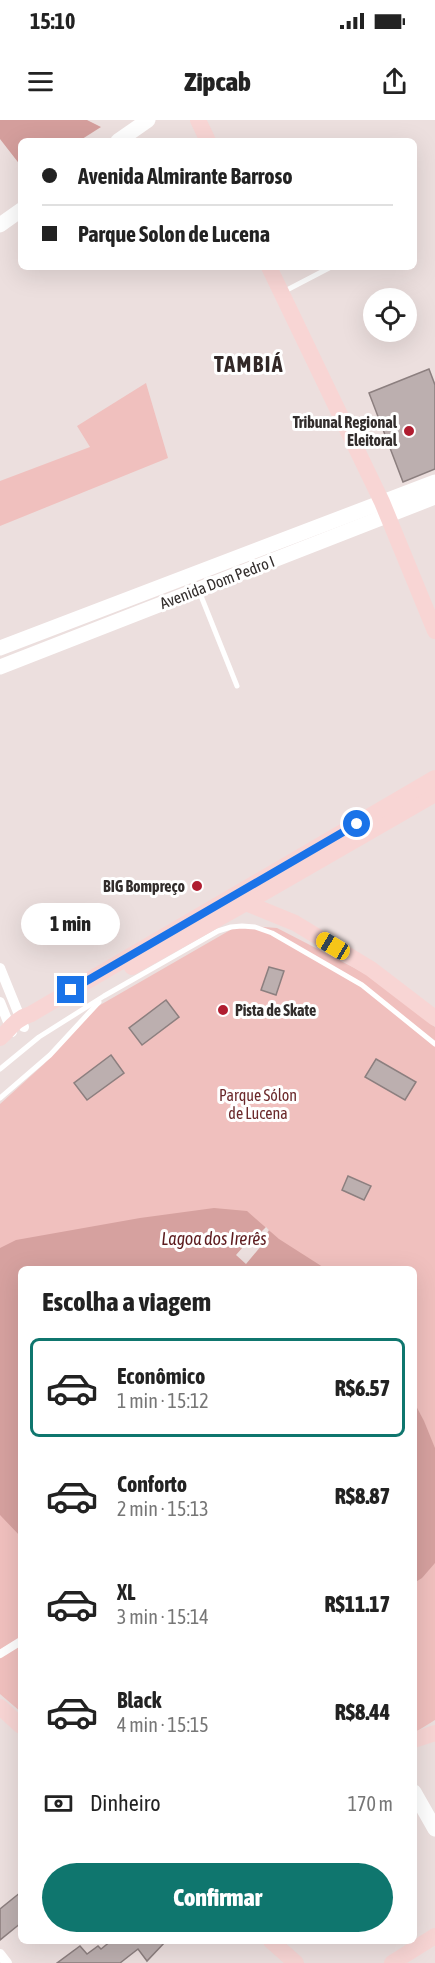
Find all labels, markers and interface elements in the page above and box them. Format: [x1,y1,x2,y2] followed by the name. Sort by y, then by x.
[30,8,75,34] text: 15:10
[24,65,57,98] icon: menu
[378,65,411,98] icon: share
[184,66,251,97] text: Zipcab
[78,163,293,189] text: Avenida Almirante Barroso
[78,221,270,247] text: Parque Solon de Lucena
[363,288,417,342] map controls
[363,288,417,342] button: locate
[214,351,284,377] district label: TAMBIÁ
[293,413,398,449] place label: Tribunal Regional Eleitoral
[402,424,416,438] marker: Tribunal Regional Eleitoral
[157,552,277,612] street label: Avenida Dom Pedro I
[343,810,370,837] route start
[103,877,185,895] place label: BIG Bompreço
[190,879,204,893] marker: BIG Bompreço
[22,903,121,945] callout: 1 min
[50,912,91,935] text: 1 min
[313,929,353,963] car
[57,976,84,1003] route end
[235,1001,316,1019] place label: Pista de Skate
[216,1003,230,1017] marker: Pista de Skate
[219,1086,297,1122] park label: Parque Sólon de Lucena
[161,1228,267,1249] water label: Lagoa dos Irerês
[42,1286,211,1317] text: Escolha a viagem
[45,1361,99,1415] icon: car
[117,1363,205,1389] text: Econômico
[335,1375,390,1401] text: R$6.57
[117,1389,209,1412] text: 1 min · 15:12
[45,1469,99,1523] icon: car
[117,1471,187,1497] text: Conforto
[335,1483,390,1509] text: R$8.87
[117,1497,209,1520] text: 2 min · 15:13
[45,1577,99,1631] icon: car
[117,1579,135,1605] text: XL
[324,1591,390,1617] text: R$11.17
[117,1605,209,1628] text: 3 min · 15:14
[45,1685,99,1739] icon: car
[117,1687,161,1713] text: Black
[335,1699,390,1725] text: R$8.44
[117,1713,209,1736] text: 4 min · 15:15
[42,1787,75,1820] icon: cash
[90,1790,161,1816] text: Dinheiro
[348,1792,393,1815] text: 170 m
[42,1863,393,1932] button: Confirmar

